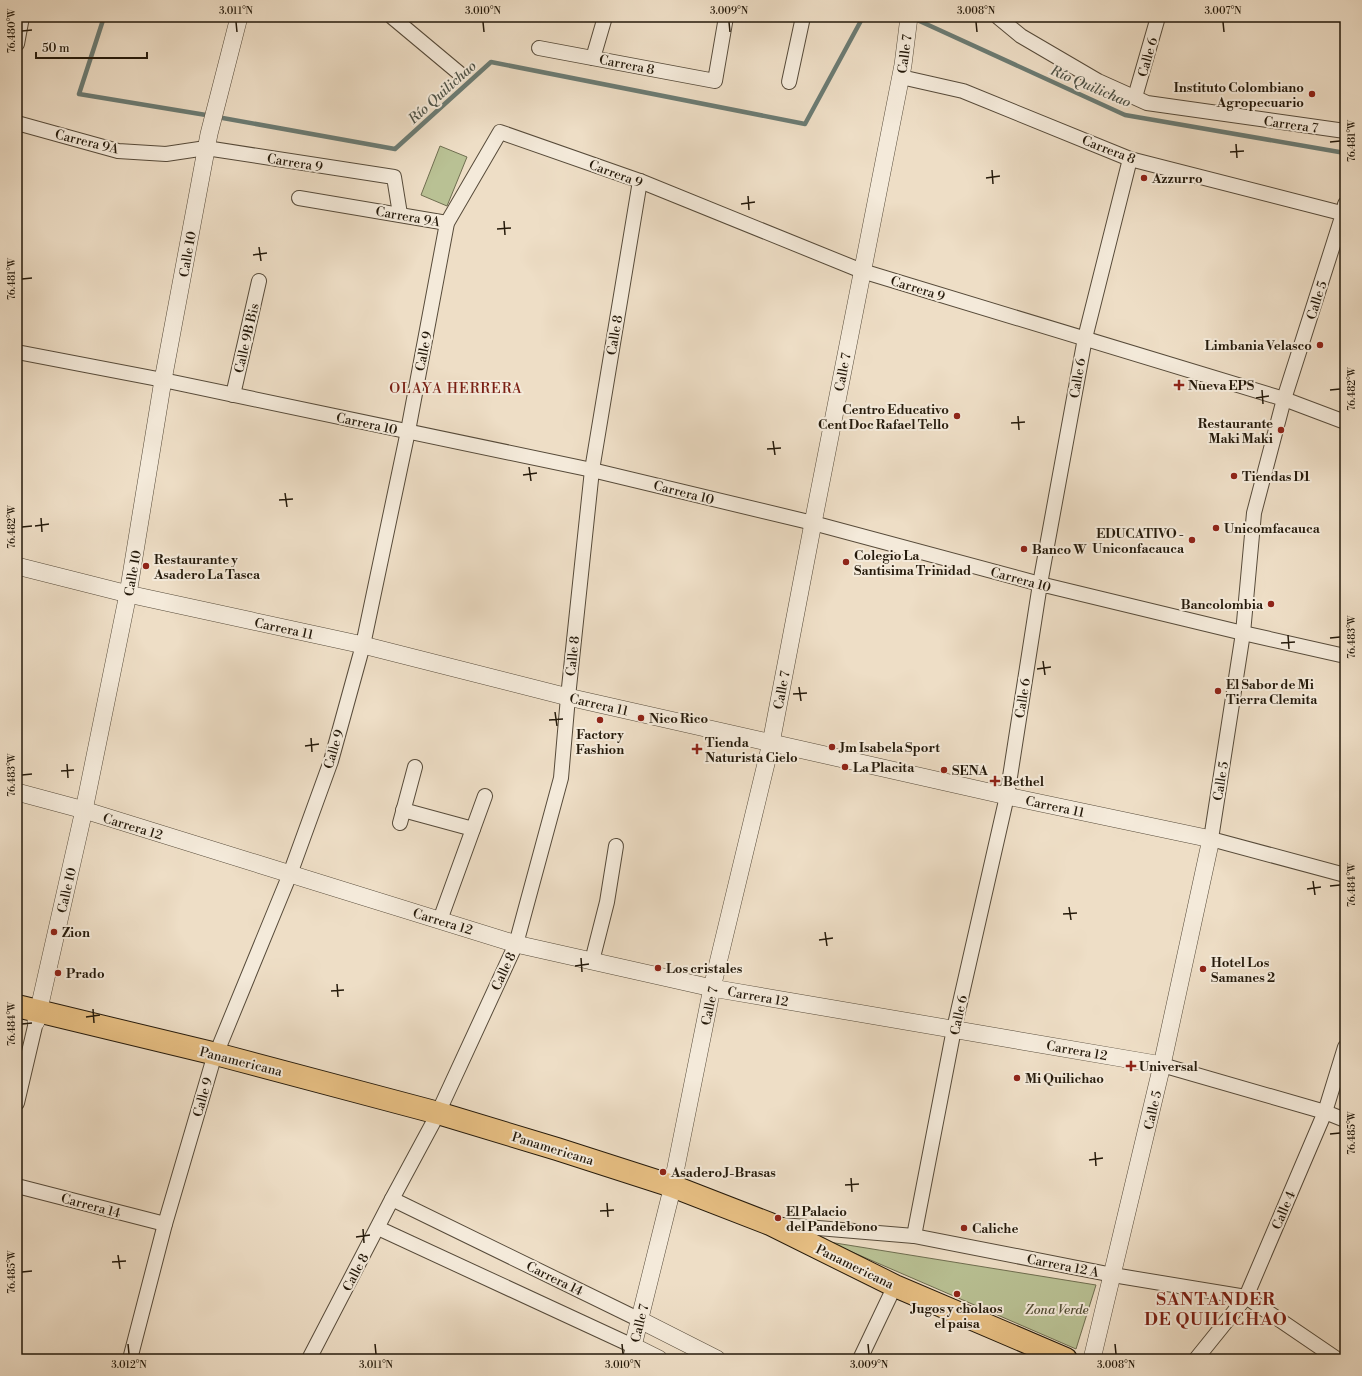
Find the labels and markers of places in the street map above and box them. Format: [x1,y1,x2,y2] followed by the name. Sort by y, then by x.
[1174,80,1304,111] place label: Instituto Colombiano Agropecuario
[1307,89,1317,99] marker: Instituto Colombiano Agropecuario
[1151,171,1203,187] place label: Azzurro
[1139,173,1149,183] marker: Azzurro
[1205,338,1312,354] place label: Limbania Velasco
[1315,340,1325,350] marker: Limbania Velasco
[1188,378,1255,394] place label: Nueva EPS
[1173,379,1185,391] marker: Nueva EPS
[818,402,949,433] place label: Centro Educativo Cent Doc Rafael Tello
[952,411,962,421] marker: Centro Educativo Cent Doc Rafael Tello
[1198,416,1273,447] place label: Restaurante Maki Maki
[1276,425,1286,435] marker: Restaurante Maki Maki
[1242,469,1311,485] place label: Tiendas D1
[1229,471,1239,481] marker: Tiendas D1
[1224,521,1321,537] place label: Unicomfacauca
[1211,523,1221,533] marker: Unicomfacauca
[1092,526,1185,557] place label: EDUCATIVO - Uniconfacauca
[1187,535,1197,545] marker: EDUCATIVO - Uniconfacauca
[1032,542,1087,558] place label: Banco W
[1019,544,1029,554] marker: Banco W
[854,548,971,579] place label: Colegio La Santisima Trinidad
[153,552,261,583] place label: Restaurante y Asadero La Tasca
[841,557,851,567] marker: Colegio La Santisima Trinidad
[141,561,151,571] marker: Restaurante y Asadero La Tasca
[1181,597,1264,613] place label: Bancolombia
[1266,599,1276,609] marker: Bancolombia
[1226,677,1318,708] place label: El Sabor de Mi Tierra Clemita
[1213,686,1223,696] marker: El Sabor de Mi Tierra Clemita
[649,711,708,727] place label: Nico Rico
[636,713,646,723] marker: Nico Rico
[595,715,605,725] marker: Factory Fashion
[576,727,624,758] place label: Factory Fashion
[705,735,798,766] place label: Tienda Naturista Cielo
[838,740,940,756] place label: Jm Isabela Sport
[827,742,837,752] marker: Jm Isabela Sport
[692,744,702,754] marker: Tienda Naturista Cielo
[853,760,915,776] place label: La Placita
[840,762,850,772] marker: La Placita
[952,763,989,779] place label: SENA
[939,765,949,775] marker: SENA
[1003,774,1045,790] place label: Bethel
[990,776,1000,786] marker: Bethel
[62,925,90,941] place label: Zion
[49,927,59,937] marker: Zion
[1211,955,1275,986] place label: Hotel Los Samanes 2
[666,961,743,977] place label: Los cristales
[653,963,663,973] marker: Los cristales
[1198,964,1208,974] marker: Hotel Los Samanes 2
[66,966,105,982] place label: Prado
[53,968,63,978] marker: Prado
[1139,1059,1199,1075] place label: Universal
[1126,1061,1136,1071] marker: Universal
[1025,1071,1104,1087] place label: Mi Quilichao
[1012,1073,1022,1083] marker: Mi Quilichao
[670,1165,776,1181] place label: Asadero J-Brasas
[658,1167,668,1177] marker: Asadero J-Brasas
[786,1204,878,1235] place label: El Palacio del Pandebono
[773,1213,783,1223] marker: El Palacio del Pandebono
[972,1221,1018,1237] place label: Caliche
[959,1223,969,1233] marker: Caliche
[952,1289,962,1299] marker: Jugos y cholaos el paisa
[909,1301,1003,1332] place label: Jugos y cholaos el paisa

